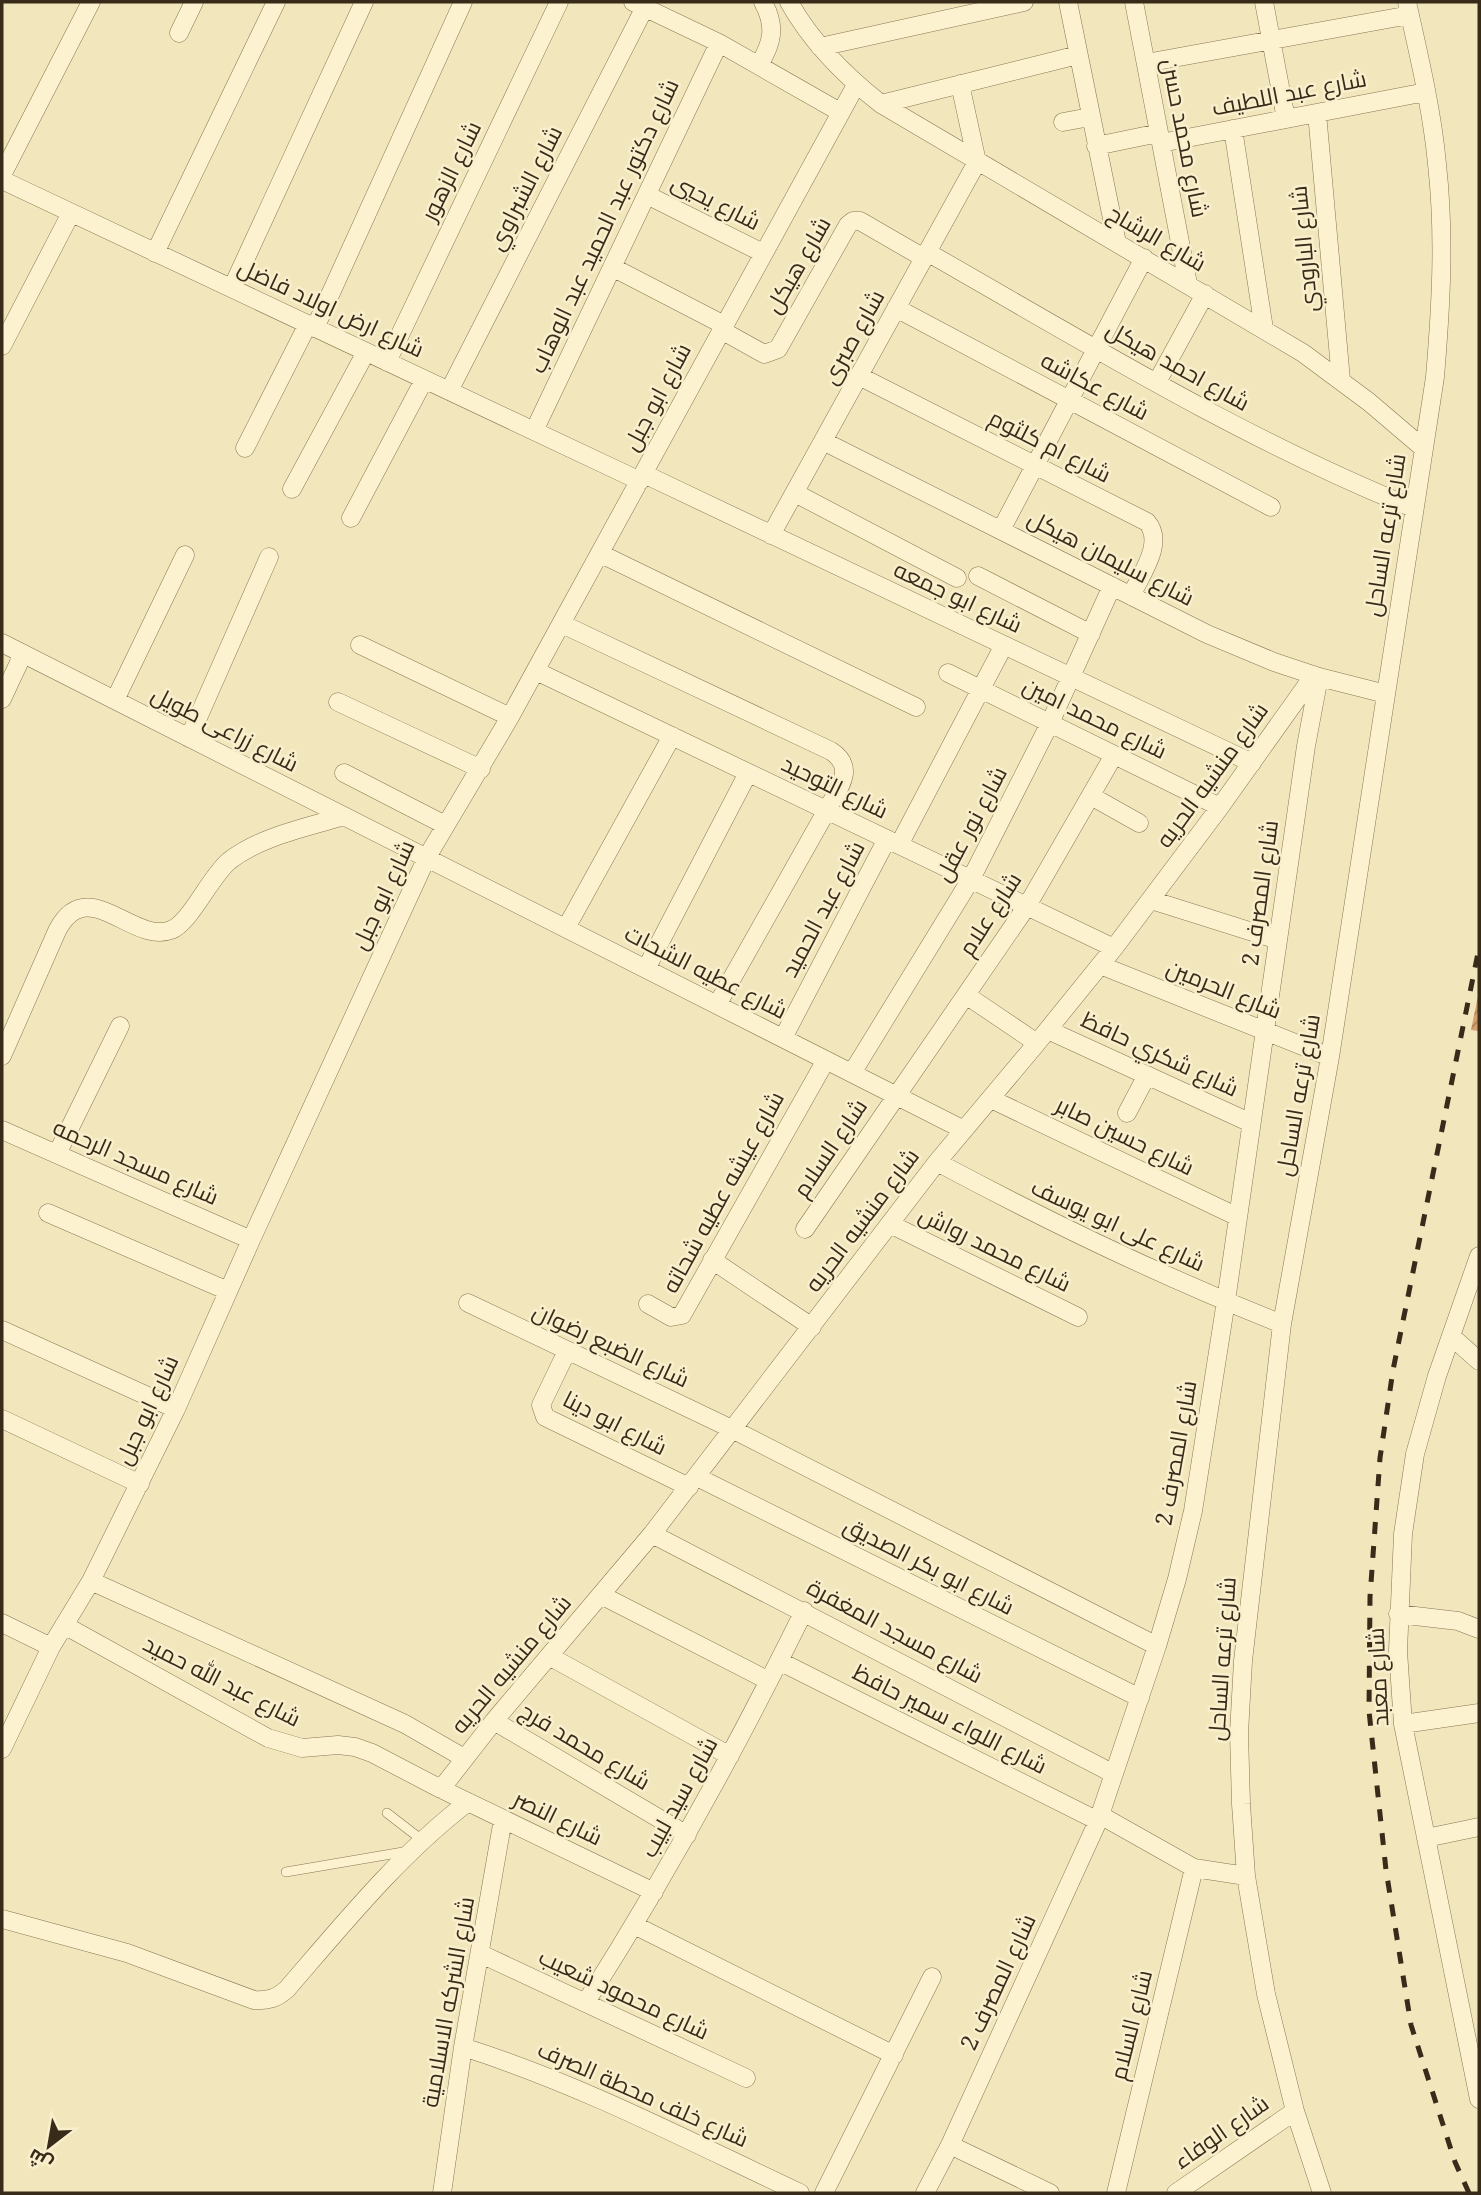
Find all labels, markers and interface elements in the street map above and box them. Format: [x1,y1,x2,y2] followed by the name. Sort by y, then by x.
[1154,56,1217,220] street label: شارع محمد حسن
[1209,61,1369,124] street label: شارع عبد اللطيف
[521,73,686,378] street label: شارع دكتور عبد الحميد عبد الوهاب
[411,115,489,228] street label: شارع الزهور
[479,120,572,257] street label: شارع الشبراوي
[666,165,767,238] street label: شارع يحيي
[1282,184,1327,314] street label: شارع البارودي
[1102,196,1213,279] street label: شارع الرشاح
[757,210,839,319] street label: شارع هيكل
[232,250,430,365] street label: شارع ارض اولاد فاضل
[813,283,892,390] street label: شارع صبرى
[1100,312,1256,419] street label: شارع احمد هيكل
[614,337,699,456] street label: شارع ابو جبل
[1035,343,1155,428] street label: شارع عكاشه
[983,401,1117,490] street label: شارع ام كلثوم
[1355,451,1414,619] street label: شارع ترعه الساحل
[1022,501,1200,614] street label: شارع سليمان هيكل
[889,552,1028,641] street label: شارع ابو جمعه
[1018,668,1173,767] street label: شارع محمد امين
[146,677,305,780] street label: شارع زراعى طويل
[1148,695,1276,854] street label: شارع منشيه الحريه
[776,747,894,827] street label: شارع التوحيد
[926,760,1015,887] street label: شارع نور عقل
[1233,818,1286,968] street label: شارع المصرف 2
[343,834,422,955] street label: شارع ابو جبل
[773,835,872,983] street label: شارع عبد الحميد
[950,865,1029,962] street label: شارع علام
[619,916,793,1027] street label: شارع عطيه الشحات
[1162,950,1287,1027] street label: شارع الحرمين
[1075,1003,1244,1106] street label: شارع شكري حافظ
[1267,1011,1328,1179] street label: شارع ترعه الساحل
[653,1085,792,1299] street label: شارع عيشه عطيه شحاته
[1049,1087,1200,1183] street label: شارع حسين صابر
[784,1092,875,1204] street label: شارع السلام
[48,1110,224,1213] street label: شارع مسجد الرحمه
[797,1141,927,1298] street label: شارع منشيه الحريه
[1026,1170,1211,1279] street label: شارع على ابو يوسف
[914,1197,1077,1300] street label: شارع محمد رواش
[527,1294,695,1395] street label: شارع الضبع رضوان
[107,1349,186,1470] street label: شارع ابو جبل
[1147,1378,1205,1528] street label: شارع المصرف 2
[557,1382,673,1463] street label: شارع ابو دينا
[838,1508,1020,1623] street label: شارع ابو بكر الصديق
[801,1570,989,1691] street label: شارع مسجد المغفرة
[1199,1576,1244,1742] street label: شارع ترعه الساحل
[443,1587,579,1740] street label: شارع منشيه الحريه
[138,1627,307,1735] street label: شارع عبد الله حميد
[1358,1627,1397,1727] street label: شارع معبد
[847,1655,1053,1782] street label: شارع اللواء سمير حافظ
[514,1694,657,1798] street label: شارع محمد فرج
[632,1730,725,1863] street label: شارع سيد لبيب
[506,1781,608,1853] street label: شارع النصر
[413,1894,482,2110] street label: شارع الشركه الاسلامية
[952,1908,1044,2055] street label: شارع المصرف 2
[534,1940,715,2047] street label: شارع محمود شعيب
[1101,1966,1160,2084] street label: شارع السلام
[532,2032,754,2155] street label: شارع خلف محطة الصرف
[1166,2087,1275,2177] street label: شارع الوفاء
[14,2111,84,2181] north arrow
[23,2143,57,2178] text: ش

